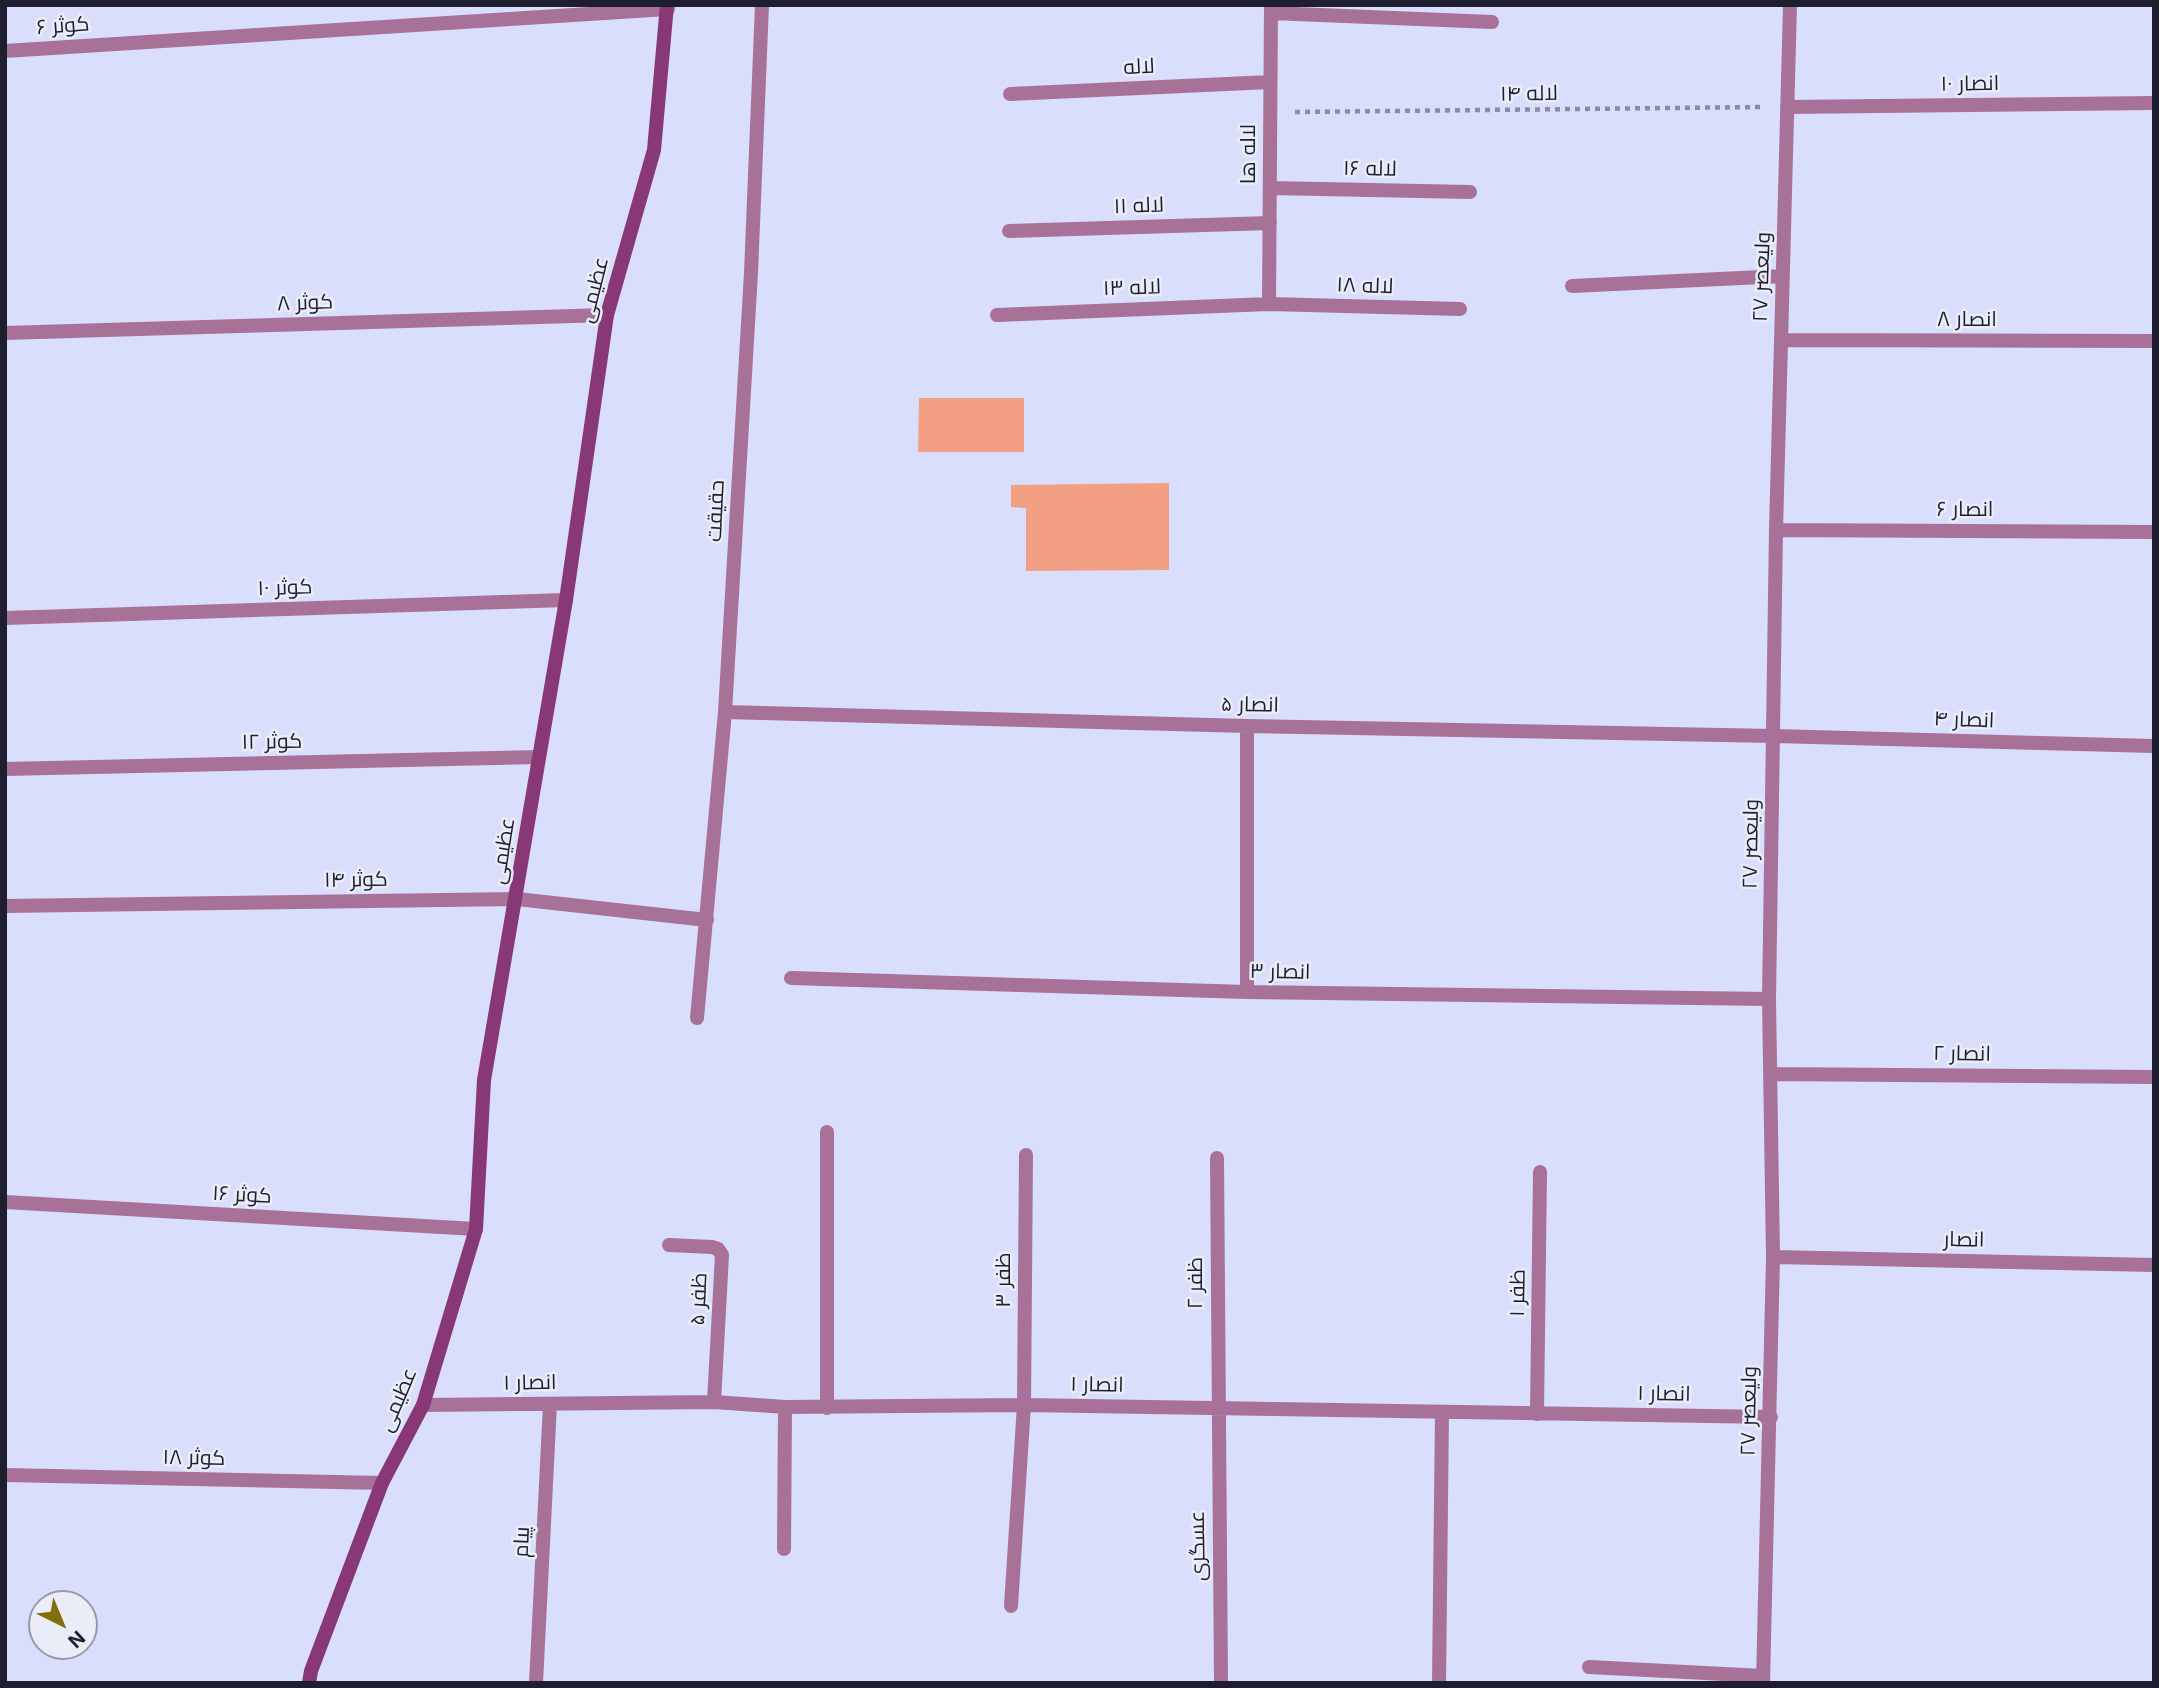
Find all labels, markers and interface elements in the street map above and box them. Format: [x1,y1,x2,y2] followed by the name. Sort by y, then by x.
[36,12,90,40] street label: کوثر ۶
[1123,54,1155,80] street label: لاله
[1941,71,1999,97] street label: انصار ۱۰
[1500,81,1558,107] street label: لاله ۱۴
[1236,124,1262,184] street label: لاله ها
[1343,156,1397,182] street label: لاله ۱۶
[1113,193,1165,219] street label: لاله ۱۱
[1748,231,1776,323] street label: ولیعصر ۲۷
[574,254,614,326] street label: عظیمی
[1336,272,1394,300] street label: لاله ۱۸
[1103,274,1161,302] street label: لاله ۱۳
[276,289,334,317] street label: کوثر ۸
[1937,307,1997,333] street label: انصار ۸
[702,479,730,543] street label: حقیقت
[1937,497,1993,523] street label: انصار ۶
[257,574,313,602] street label: کوثر ۱۰
[1221,692,1279,718] street label: انصار ۵
[1933,706,1995,734] street label: انصار ۴
[241,729,303,755] street label: کوثر ۱۲
[1738,799,1764,889] street label: ولیعصر ۲۷
[485,816,521,886] street label: عظیمی
[324,867,388,893] street label: کوثر ۱۴
[1249,959,1311,985] street label: انصار ۳
[1933,1041,1991,1067] street label: انصار ۲
[212,1181,272,1209] street label: کوثر ۱۶
[1943,1227,1985,1253] street label: انصار
[991,1252,1017,1308] street label: ظفر ۳
[1183,1257,1209,1309] street label: ظفر ۲
[1505,1269,1531,1317] street label: ظفر ۱
[685,1272,713,1326] street label: ظفر ۵
[373,1364,423,1436] street label: عظیمی
[1736,1366,1762,1456] street label: ولیعصر ۲۷
[503,1370,557,1396] street label: انصار ۱
[1070,1372,1124,1398] street label: انصار ۱
[1637,1381,1691,1407] street label: انصار ۱
[162,1445,226,1471] street label: کوثر ۱۸
[1185,1511,1211,1581] street label: عسگری
[509,1526,535,1558] street label: پیام
[28,1590,98,1660] north arrow
[63,1626,89,1653] text: N

